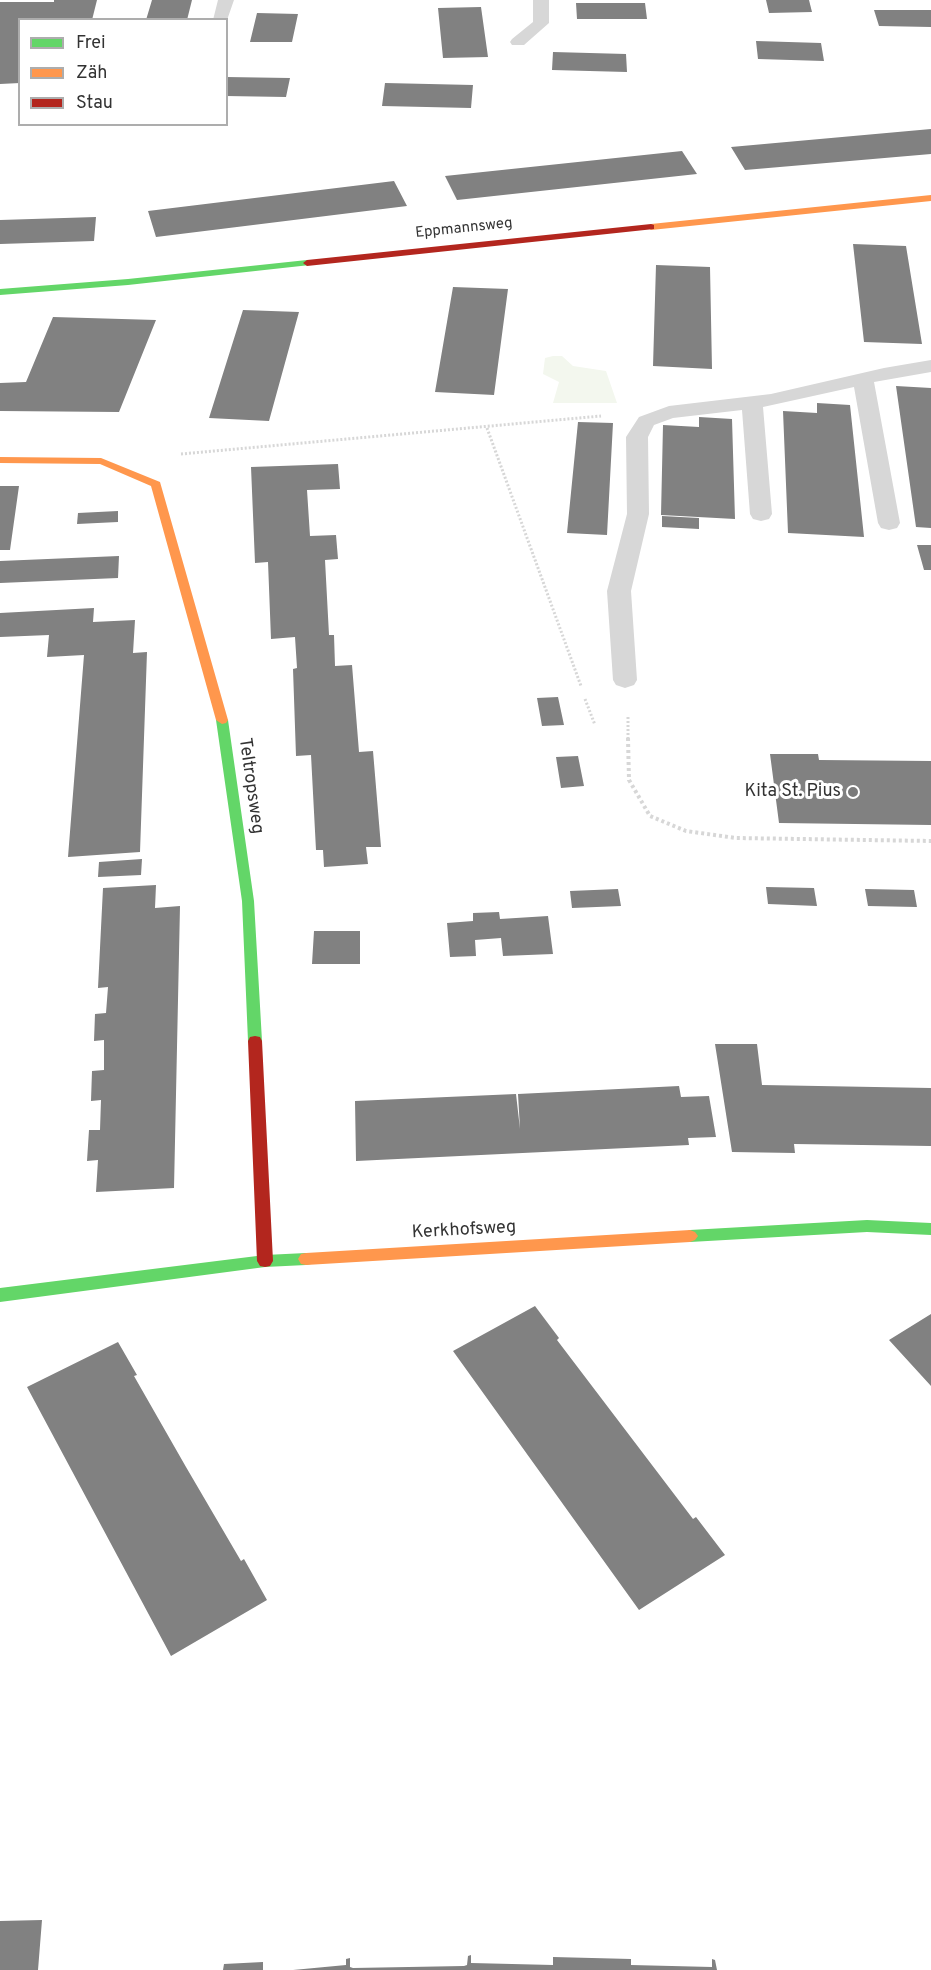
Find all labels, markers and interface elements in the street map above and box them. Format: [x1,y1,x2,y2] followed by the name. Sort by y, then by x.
[18,18,228,126] legend
[76,32,106,55] text: Frei
[76,62,107,85] text: Zäh
[76,92,113,115] text: Stau
[414,215,514,243] street label: Eppmannsweg
[233,736,267,836] street label: Teltropsweg
[744,781,841,803] place label: Kita St. Pius
[846,785,860,799] marker: Kita St. Pius
[411,1217,517,1245] street label: Kerkhofsweg

